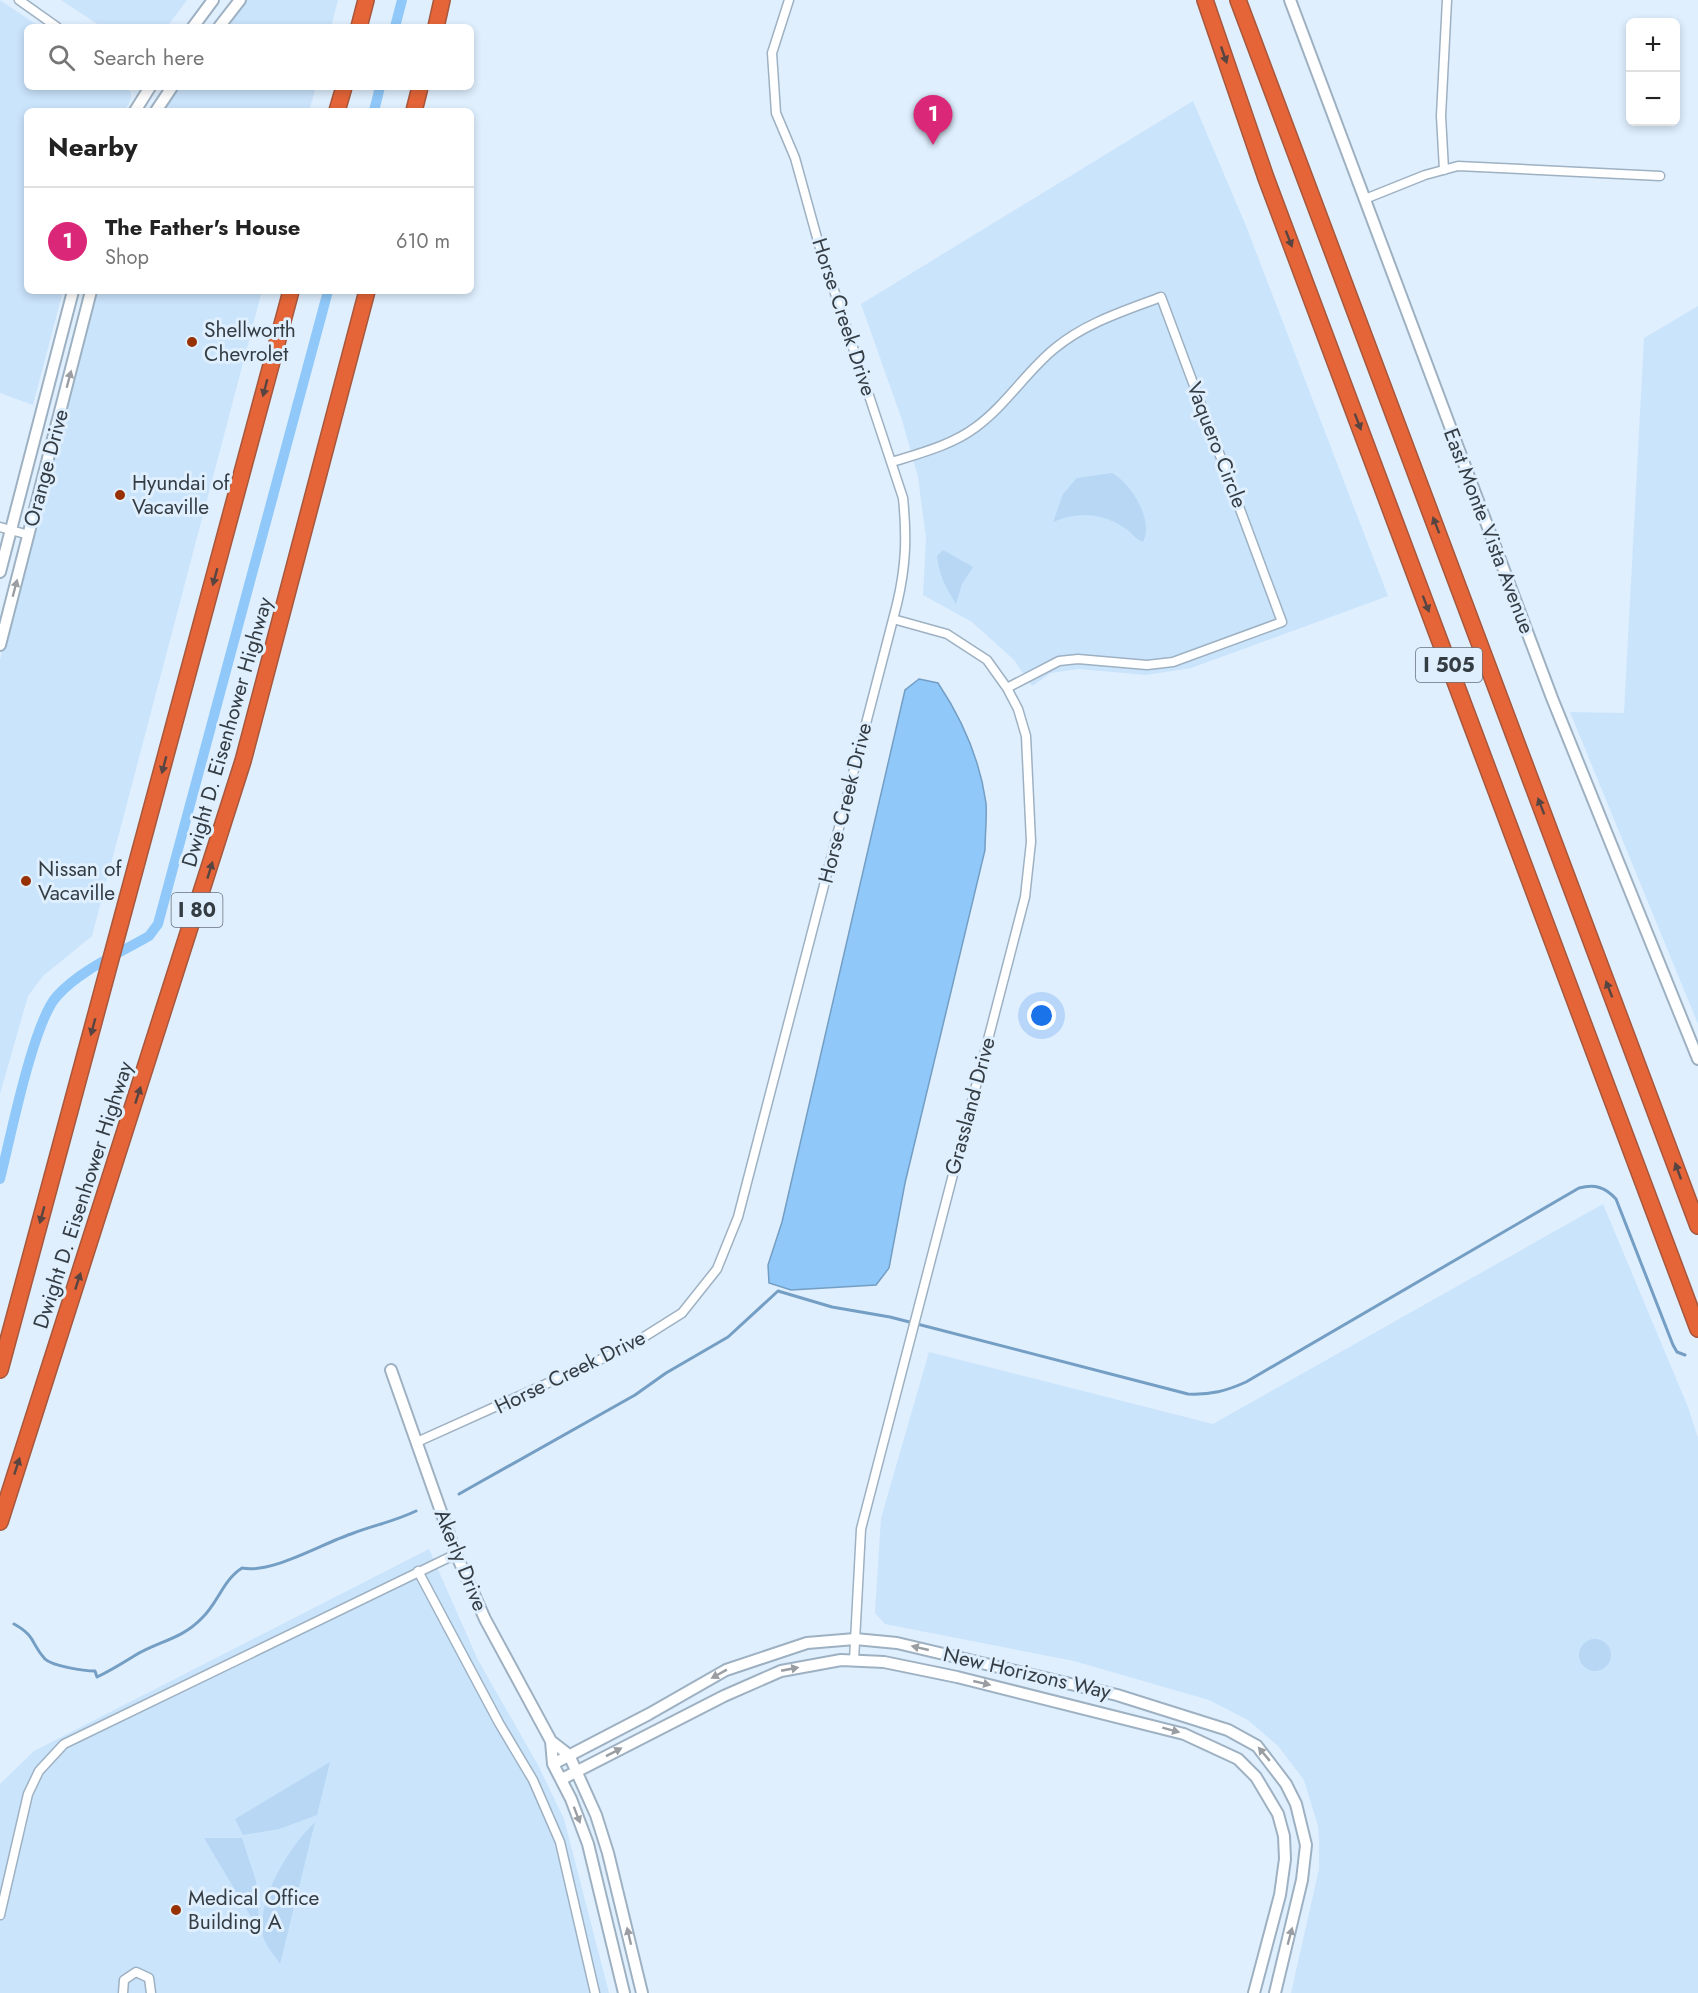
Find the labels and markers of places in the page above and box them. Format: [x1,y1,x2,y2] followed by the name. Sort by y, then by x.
[914,96,952,145] pin: 1
[204,315,296,369] place label: Shellworth Chevrolet
[185,335,199,349] marker: Shellworth Chevrolet
[132,468,231,522] place label: Hyundai of Vacaville
[113,488,127,502] marker: Hyundai of Vacaville
[38,854,123,908] place label: Nissan of Vacaville
[19,874,33,888] marker: Nissan of Vacaville
[188,1883,320,1937] place label: Medical Office Building A
[169,1903,183,1917] marker: Medical Office Building A

